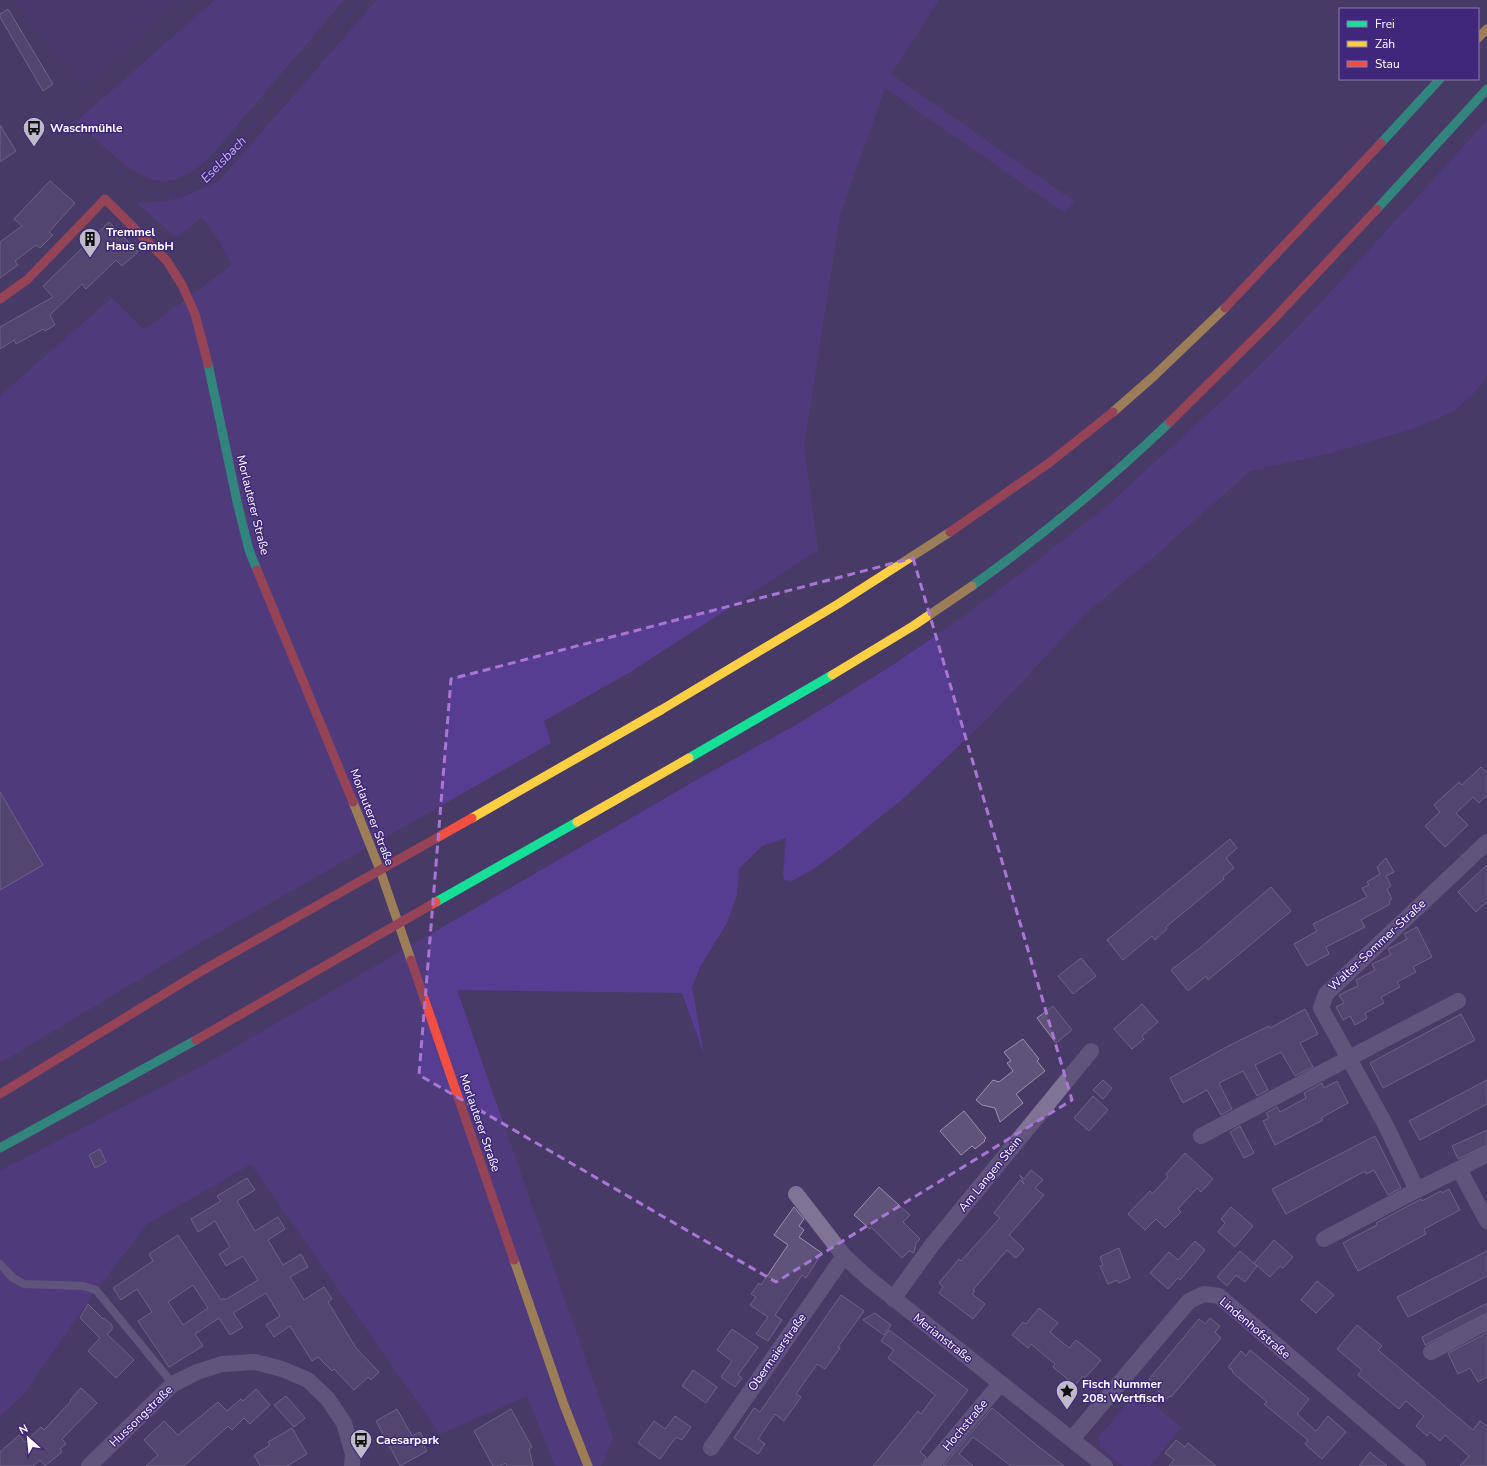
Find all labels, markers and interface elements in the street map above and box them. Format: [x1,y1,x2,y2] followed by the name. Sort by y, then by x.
[1339,8,1479,80] legend
[1375,16,1395,32] text: Frei
[1375,36,1395,52] text: Zäh
[1375,56,1400,72] text: Stau
[21,115,47,148] bus stop icon: Waschmühle
[50,120,123,136] place label: Waschmühle
[197,132,251,187] water label: Eselsbach
[106,224,174,254] place label: Tremmel Haus GmbH
[77,226,103,259] building icon: Tremmel Haus GmbH
[233,453,273,557] street label: Morlauterer Straße
[346,766,398,868] street label: Morlauterer Straße
[1325,896,1429,994] street label: Walter-Sommer-Straße
[456,1072,504,1174] street label: Morlauterer Straße
[955,1133,1025,1215] street label: Am Langen Stein
[1216,1294,1294,1362] street label: Lindenhofstraße
[744,1310,810,1394] street label: Obermaierstraße
[910,1310,976,1366] street label: Merianstraße
[1082,1376,1164,1406] place label: Fisch Nummer 208: Wertfisch
[1054,1378,1080,1411] place icon: Fisch Nummer 208: Wertfisch
[106,1382,176,1450] street label: Hussongstraße
[939,1396,991,1454] street label: Hochstraße
[8,1418,48,1458] north arrow
[17,1421,31,1438] text: N
[348,1427,374,1460] bus stop icon: Caesarpark
[376,1432,440,1448] place label: Caesarpark

